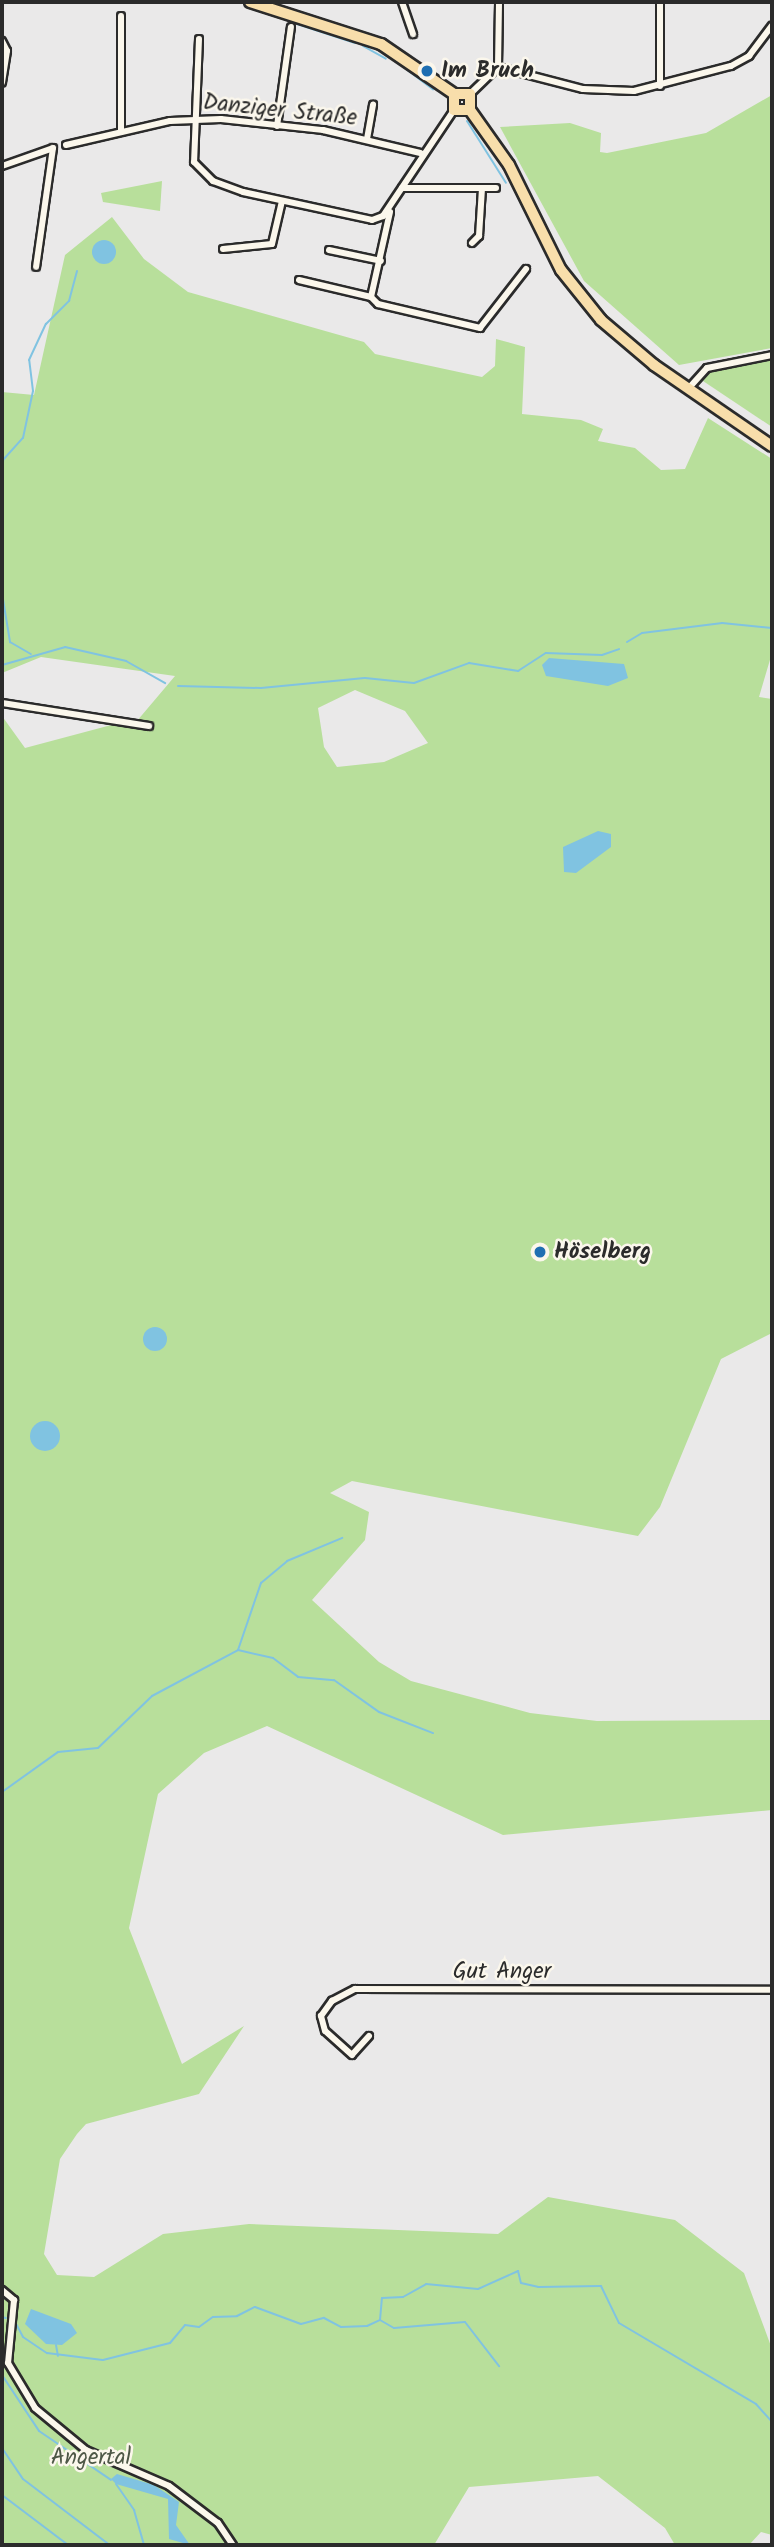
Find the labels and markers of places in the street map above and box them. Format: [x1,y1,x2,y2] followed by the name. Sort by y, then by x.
[441,57,534,85] place label: Im Bruch
[419,63,435,79] marker: Im Bruch
[554,1238,651,1266] place label: Höselberg
[532,1244,548,1260] marker: Höselberg

